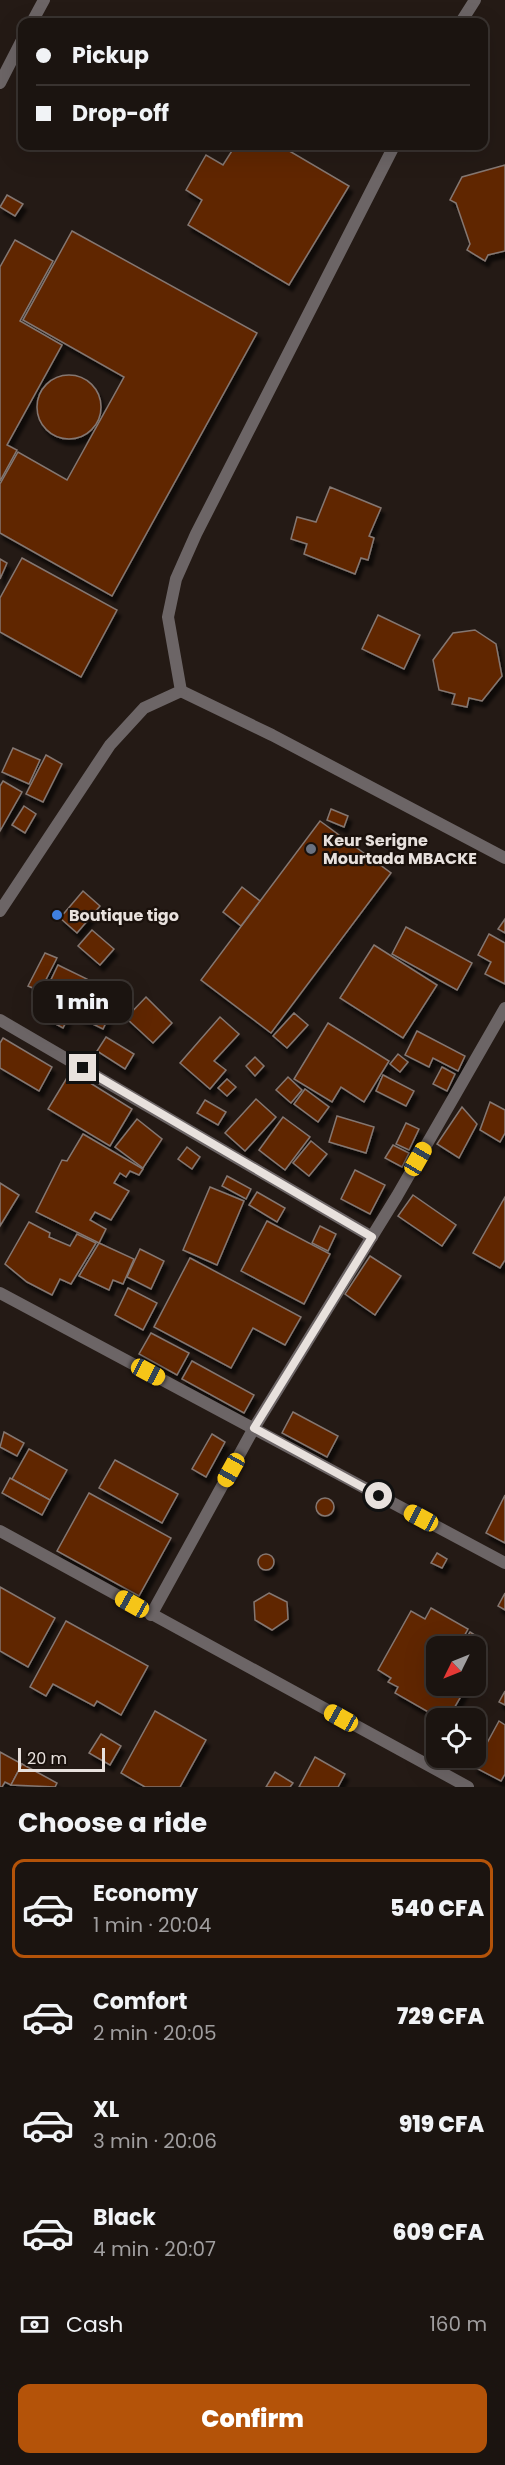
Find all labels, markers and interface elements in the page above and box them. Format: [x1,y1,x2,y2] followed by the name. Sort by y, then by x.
[72,40,149,71] text: Pickup
[72,98,169,129] text: Drop-off
[323,829,477,870] place label: Keur Serigne Mourtada MBACKE
[304,842,318,856] marker: Keur Serigne Mourtada MBACKE
[69,904,179,927] place label: Boutique tigo
[50,908,64,922] marker: Boutique tigo
[34,981,132,1023] callout: 1 min
[56,988,109,1016] text: 1 min
[69,1054,96,1081] route end
[401,1139,435,1179] car
[128,1356,168,1388] car
[214,1450,248,1490] car
[365,1482,392,1509] route start
[401,1502,441,1534] car
[112,1587,152,1621] car
[426,1636,486,1696] north arrow
[426,1636,486,1768] map controls
[321,1701,361,1735] car
[426,1708,486,1768] button: locate
[18,1745,105,1772] scale bar
[27,1747,67,1770] text: 20 m
[18,1804,207,1841] text: Choose a ride
[93,1878,198,1909] text: Economy
[21,1882,75,1936] icon: car
[390,1893,484,1924] text: 540 CFA
[93,1911,211,1939] text: 1 min · 20:04
[93,1986,187,2017] text: Comfort
[21,1990,75,2044] icon: car
[397,2001,484,2032] text: 729 CFA
[93,2019,217,2047] text: 2 min · 20:05
[93,2094,119,2125] text: XL
[21,2098,75,2152] icon: car
[399,2109,484,2140] text: 919 CFA
[93,2127,217,2155] text: 3 min · 20:06
[93,2202,156,2233] text: Black
[21,2206,75,2260] icon: car
[392,2217,484,2248] text: 609 CFA
[93,2235,216,2263] text: 4 min · 20:07
[18,2308,51,2341] icon: cash
[66,2309,123,2340] text: Cash
[429,2310,487,2338] text: 160 m
[18,2384,487,2453] button: Confirm

